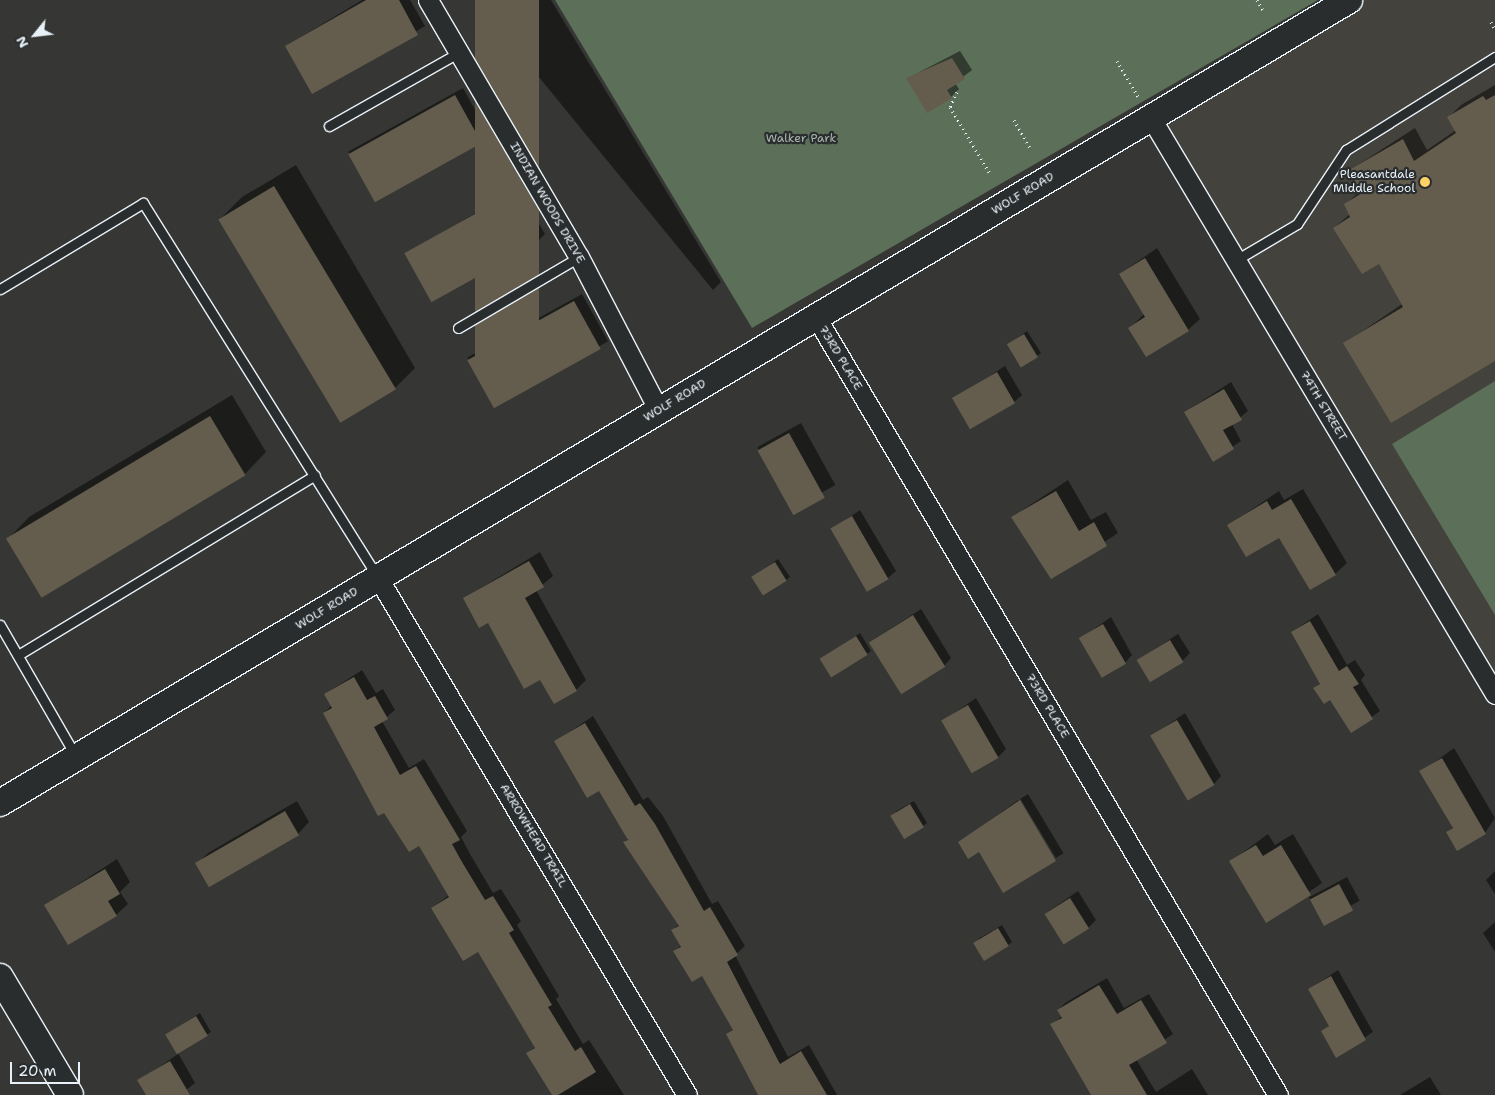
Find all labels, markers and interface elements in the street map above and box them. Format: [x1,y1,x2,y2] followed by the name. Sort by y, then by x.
[10,10,60,60] north arrow
[11,33,32,51] text: N
[766,132,836,146] park label: Walker Park
[506,140,588,266] street label: INDIAN WOODS DRIVE
[1333,168,1415,196] place label: Pleasantdale Middle School
[989,170,1057,218] street label: WOLF ROAD
[1419,176,1431,188] marker: Pleasantdale Middle School
[815,323,865,393] street label: 73RD PLACE
[1296,368,1350,444] street label: 74TH STREET
[641,377,709,425] street label: WOLF ROAD
[293,585,361,633] street label: WOLF ROAD
[1022,671,1072,741] street label: 73RD PLACE
[496,781,570,891] street label: ARROWHEAD TRAIL
[12,1052,82,1084] scale bar
[18,1061,57,1081] text: 20 m

